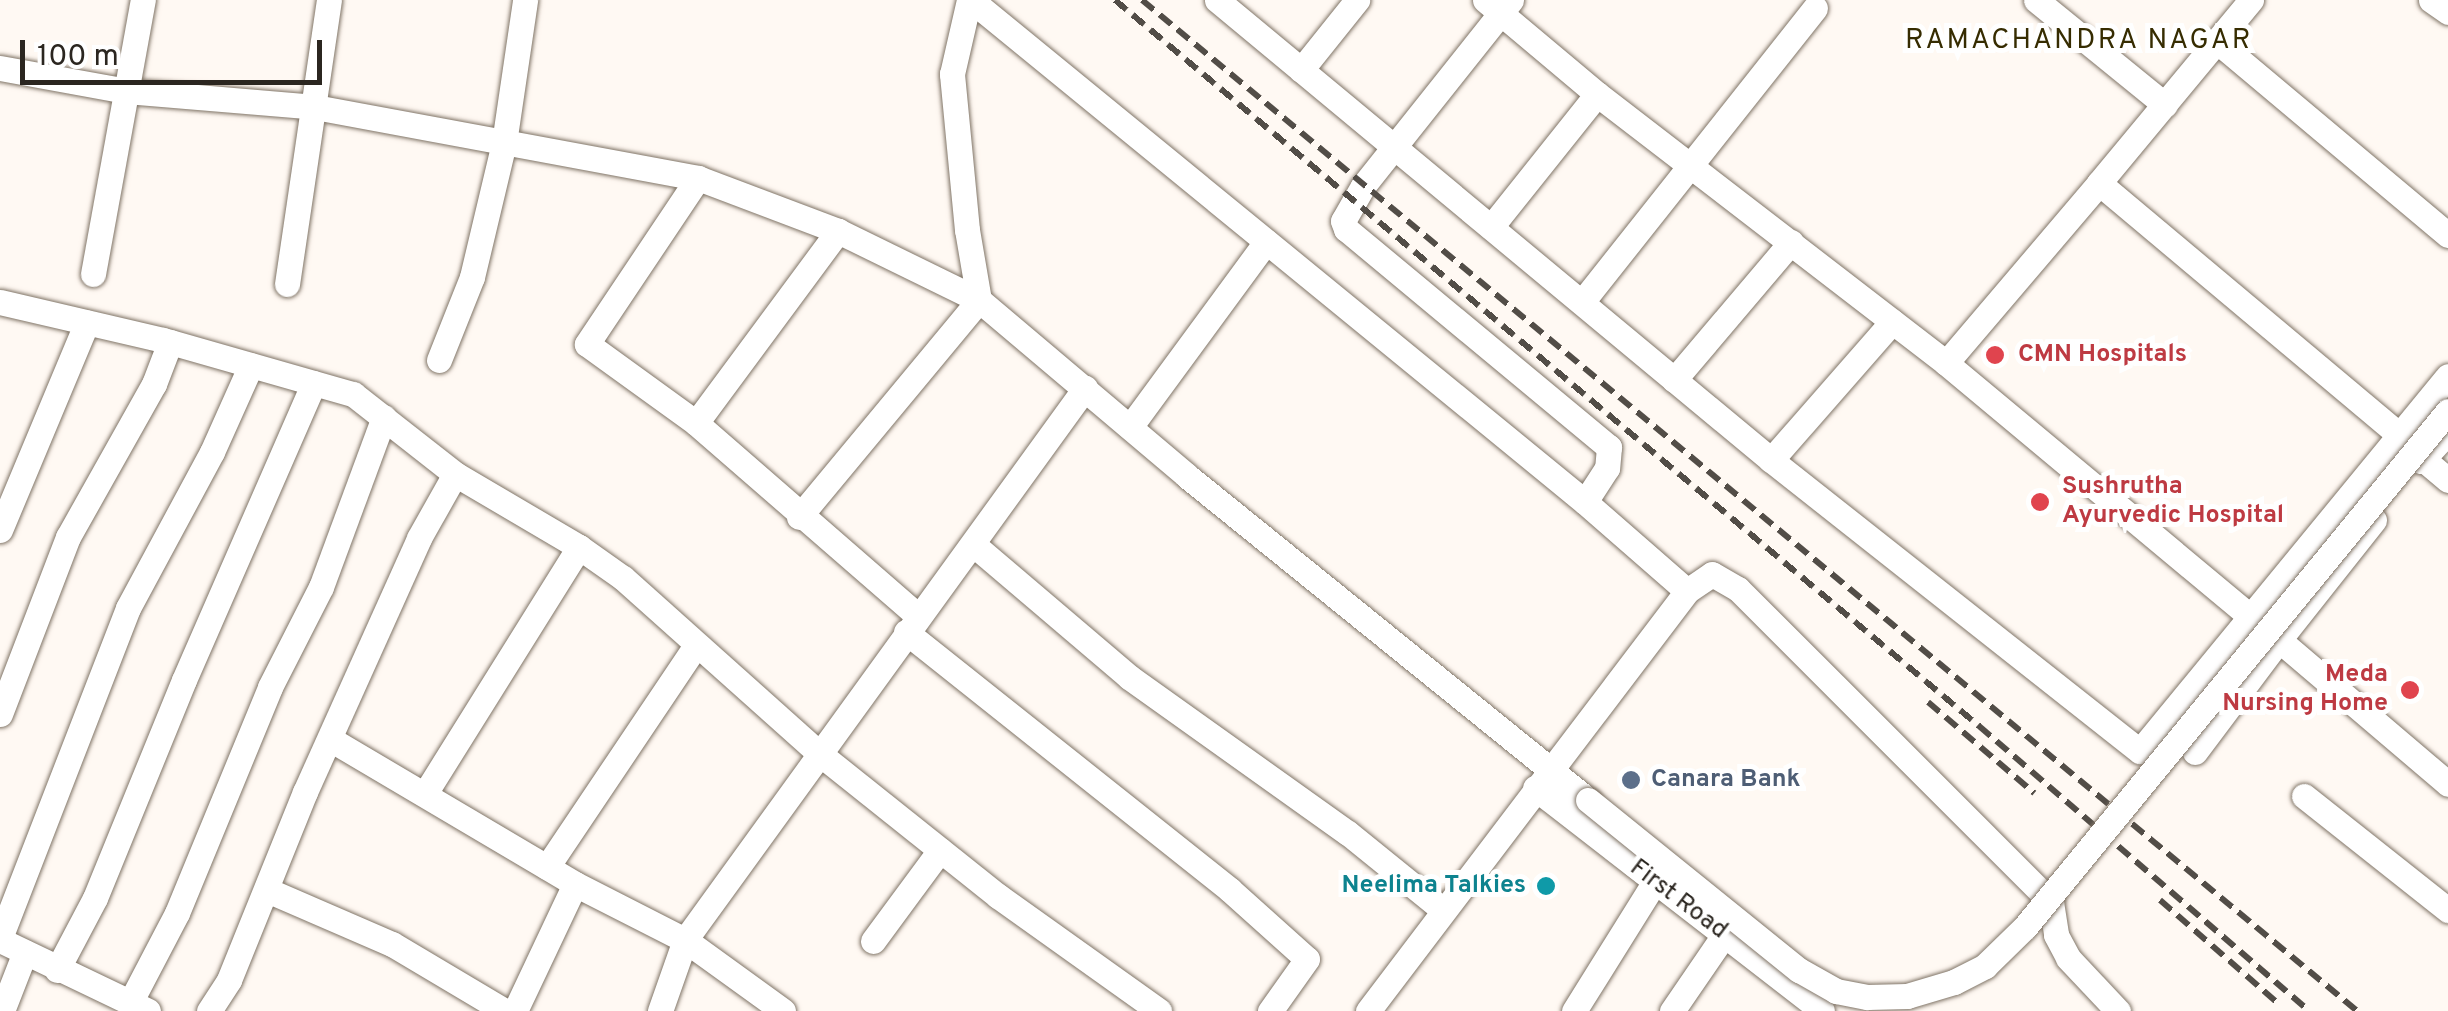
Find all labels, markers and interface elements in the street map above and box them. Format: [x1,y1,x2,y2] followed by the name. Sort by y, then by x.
[25,20,328,82] scale bar
[1905,24,2253,58] district label: RAMACHANDRA NAGAR
[37,39,119,76] text: 100 m
[2018,340,2187,370] place label: CMN Hospitals
[1982,342,2008,368] marker: CMN Hospitals
[2062,473,2284,532] place label: Sushrutha Ayurvedic Hospital
[2027,489,2053,515] marker: Sushrutha Ayurvedic Hospital
[2222,661,2388,720] place label: Meda Nursing Home
[2397,677,2423,703] marker: Meda Nursing Home
[1651,765,1801,795] place label: Canara Bank
[1620,769,1642,791] marker: Canara Bank
[1623,854,1733,946] street label: First Road
[1342,871,1526,901] place label: Neelima Talkies
[1535,875,1557,897] marker: Neelima Talkies

